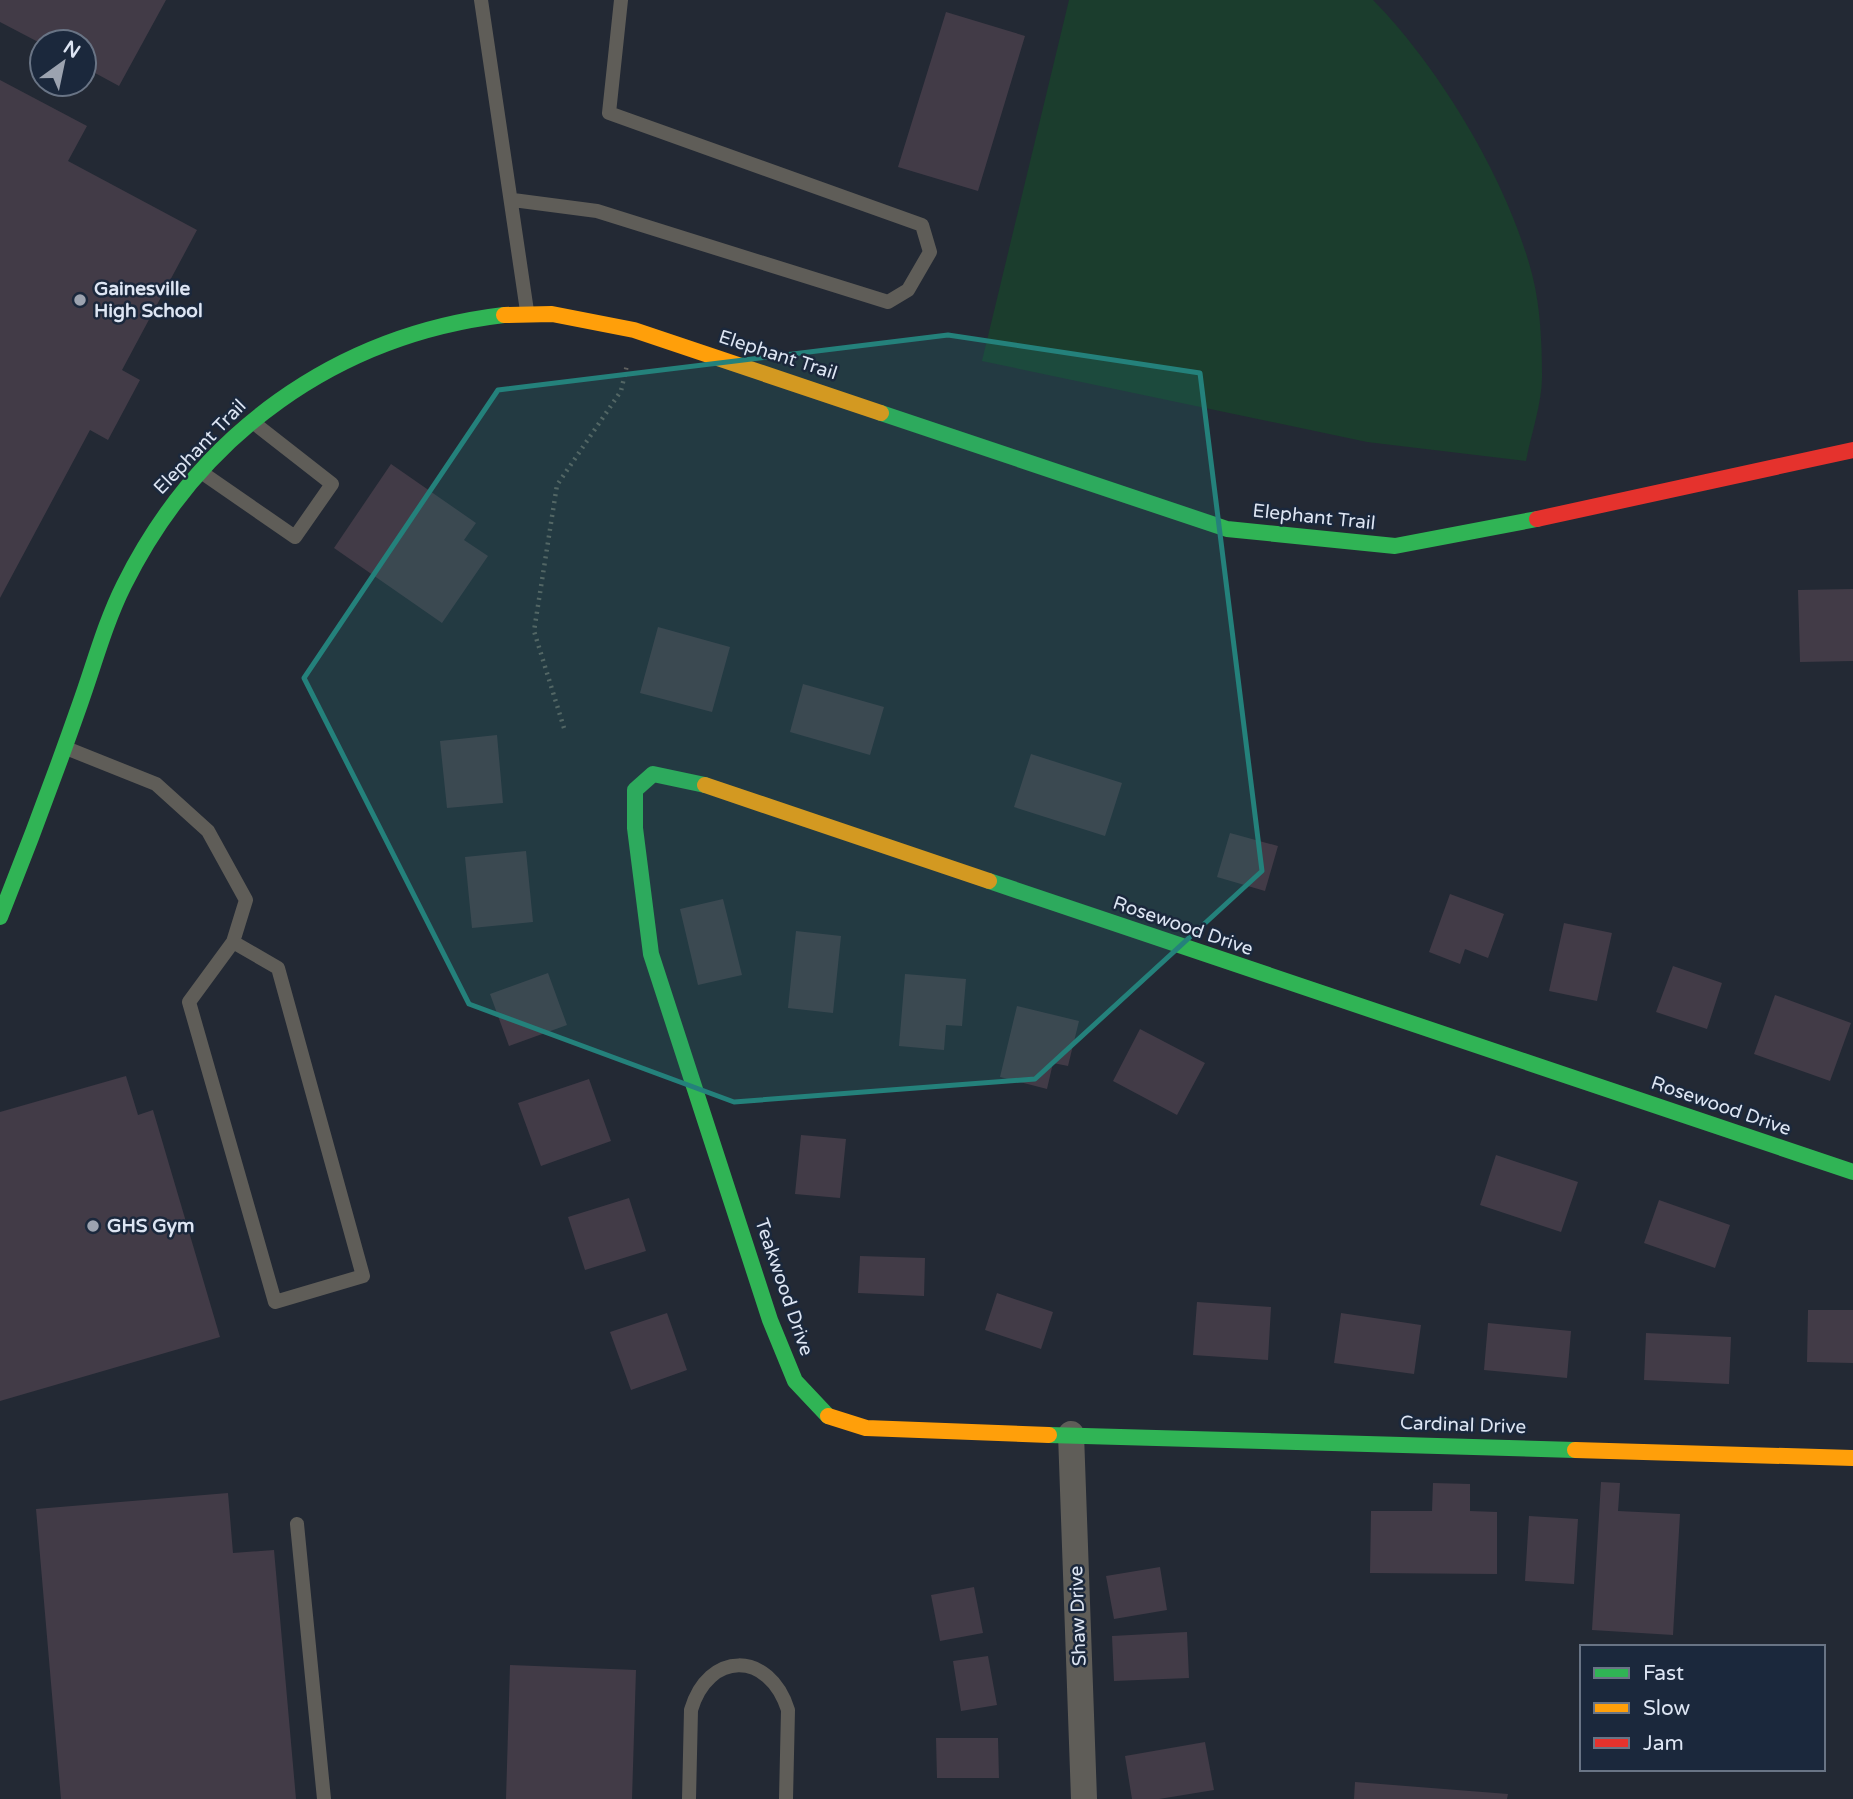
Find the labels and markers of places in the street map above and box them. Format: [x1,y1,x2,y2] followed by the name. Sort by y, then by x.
[94,278,203,323] place label: Gainesville High School
[72,292,88,308] marker: Gainesville High School
[107,1215,194,1238] place label: GHS Gym
[85,1218,101,1234] marker: GHS Gym

